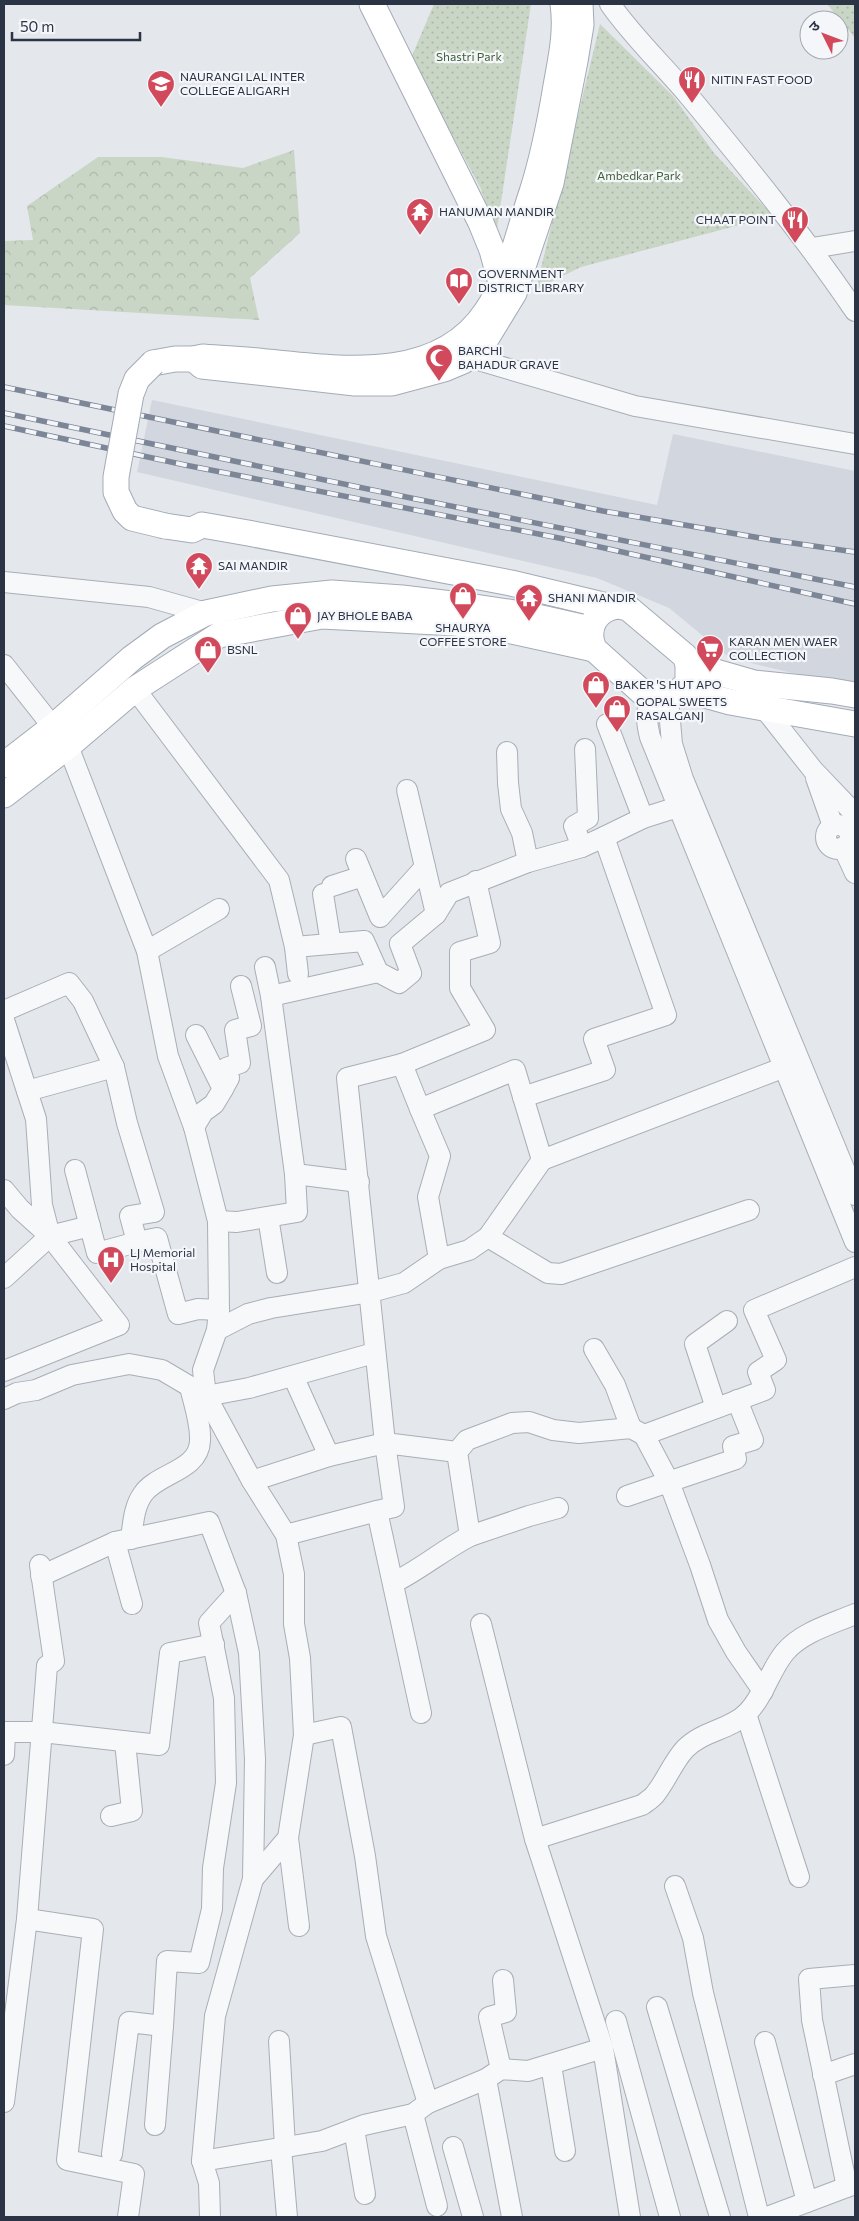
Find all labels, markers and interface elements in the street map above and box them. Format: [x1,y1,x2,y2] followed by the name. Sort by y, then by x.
[12,10,140,42] scale bar
[799,10,849,60] north arrow
[20,17,54,35] text: 50 m
[805,17,824,35] text: उ
[436,49,502,63] park label: Shastri Park
[677,65,707,104] restaurant icon: NITIN FAST FOOD
[146,69,176,108] school or university icon: NAURANGI LAL INTER COLLEGE ALIGARH
[180,69,305,97] place label: NAURANGI LAL INTER COLLEGE ALIGARH
[711,72,813,86] place label: NITIN FAST FOOD
[597,168,682,182] park label: Ambedkar Park
[405,197,435,236] temple icon: HANUMAN MANDIR
[439,204,554,218] place label: HANUMAN MANDIR
[780,205,810,244] restaurant icon: CHAAT POINT
[696,212,776,226] place label: CHAAT POINT
[444,266,474,305] library icon: GOVERNMENT DISTRICT LIBRARY
[478,266,584,294] place label: GOVERNMENT DISTRICT LIBRARY
[424,343,454,382] mosque icon: BARCHI BAHADUR GRAVE
[458,343,559,371] place label: BARCHI BAHADUR GRAVE
[184,551,214,590] temple icon: SAI MANDIR
[218,558,288,572] place label: SAI MANDIR
[448,581,478,620] shop icon: SHAURYA COFFEE STORE
[514,583,544,622] temple icon: SHANI MANDIR
[548,590,636,604] place label: SHANI MANDIR
[283,601,313,640] shop icon: JAY BHOLE BABA
[317,608,413,623] place label: JAY BHOLE BABA
[419,620,507,648] place label: SHAURYA COFFEE STORE
[695,634,725,673] supermarket icon: KARAN MEN WAER COLLECTION
[729,634,838,662] place label: KARAN MEN WAER COLLECTION
[193,635,223,674] shop icon: BSNL
[227,642,258,656] place label: BSNL
[581,670,611,709] shop icon: BAKER 'S HUT APO
[615,677,722,691] place label: BAKER 'S HUT APO
[602,694,632,733] shop icon: GOPAL SWEETS RASALGANJ
[636,694,727,723] place label: GOPAL SWEETS RASALGANJ
[96,1245,126,1284] hospital icon: LJ Memorial Hospital
[130,1245,195,1273] place label: LJ Memorial Hospital

